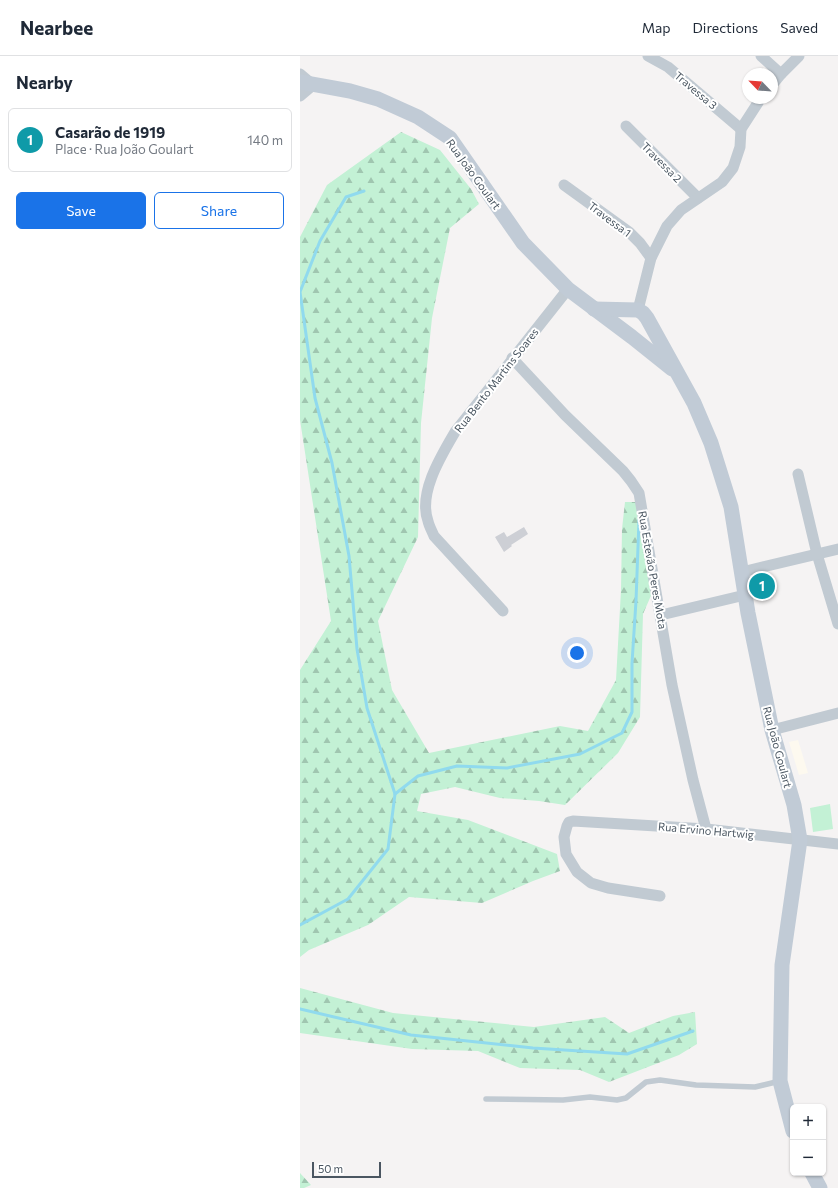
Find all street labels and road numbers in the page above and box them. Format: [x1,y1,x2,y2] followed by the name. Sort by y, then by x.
[672,68,720,112] street label: Travessa 3
[443,136,504,213] street label: Rua João Goulart
[639,139,685,185] street label: Travessa 2
[586,199,634,239] street label: Travessa 1
[451,325,541,435] street label: Rua Bento Martins Soares
[636,510,670,630] street label: Rua Estevão Peres Mota
[760,705,795,790] street label: Rua João Goulart
[658,819,755,841] street label: Rua Ervino Hartwig

